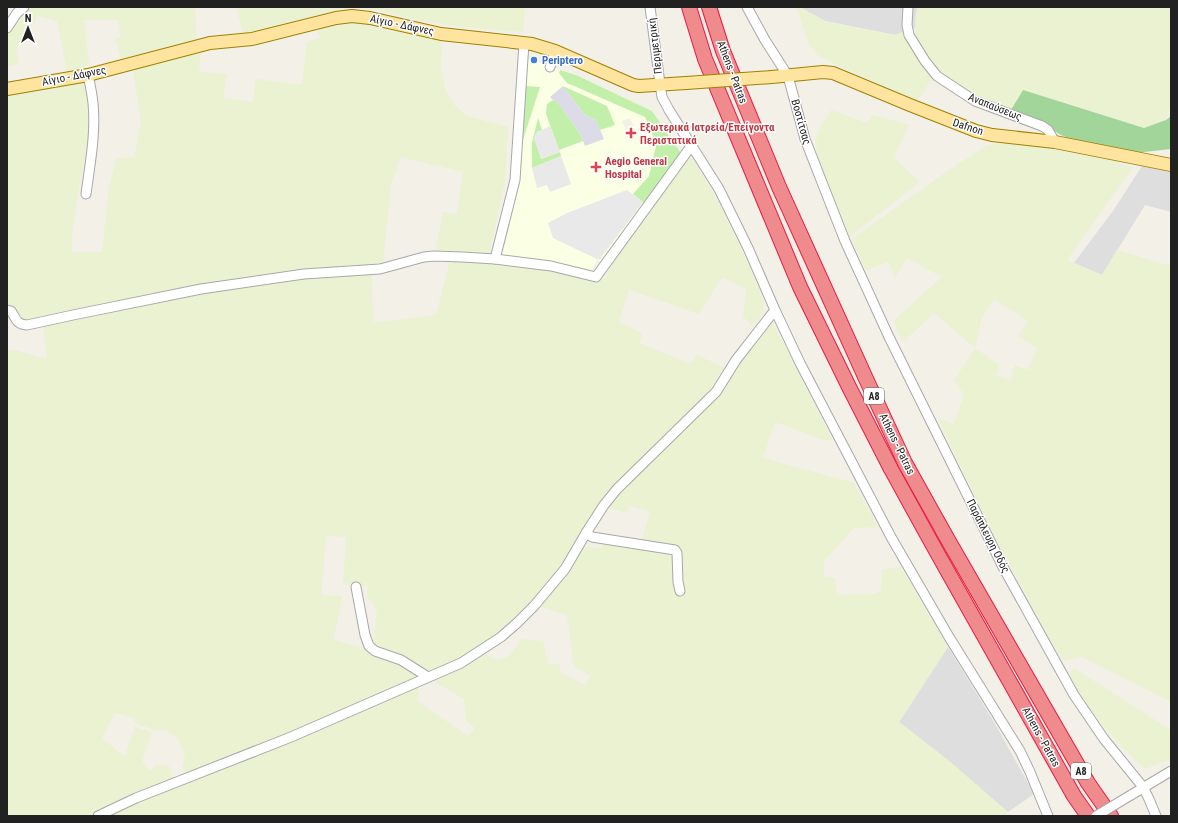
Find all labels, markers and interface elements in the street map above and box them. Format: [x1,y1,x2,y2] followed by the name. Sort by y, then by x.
[8,8,48,48] north arrow
[25,12,32,25] text: N
[369,12,435,38] street label: Αίγιο - Δάφνες
[645,17,665,75] street label: Περιμετρική
[714,39,750,105] street label: Athens - Patras
[542,54,583,67] place label: Periptero
[529,55,539,65] marker: Periptero
[41,63,107,89] street label: Αίγιο - Δάφνες
[966,90,1024,124] street label: Αναπαύσεως
[788,98,814,146] street label: Βοστίτσας
[951,116,985,138] street label: Dafnon
[640,121,775,147] place label: Εξωτερικά Ιατρεία/Επείγοντα Περιστατικά
[625,127,637,139] marker: Εξωτερικά Ιατρεία/Επείγοντα Περιστατικά
[605,155,667,181] place label: Aegio General Hospital
[590,161,602,173] marker: Aegio General Hospital
[864,388,884,404] road number: Α8
[877,411,917,477] street label: Athens - Patras
[964,497,1012,575] street label: Παράπλευρη Οδός
[1019,705,1063,769] street label: Athens - Patras
[1071,763,1091,779] road number: Α8

